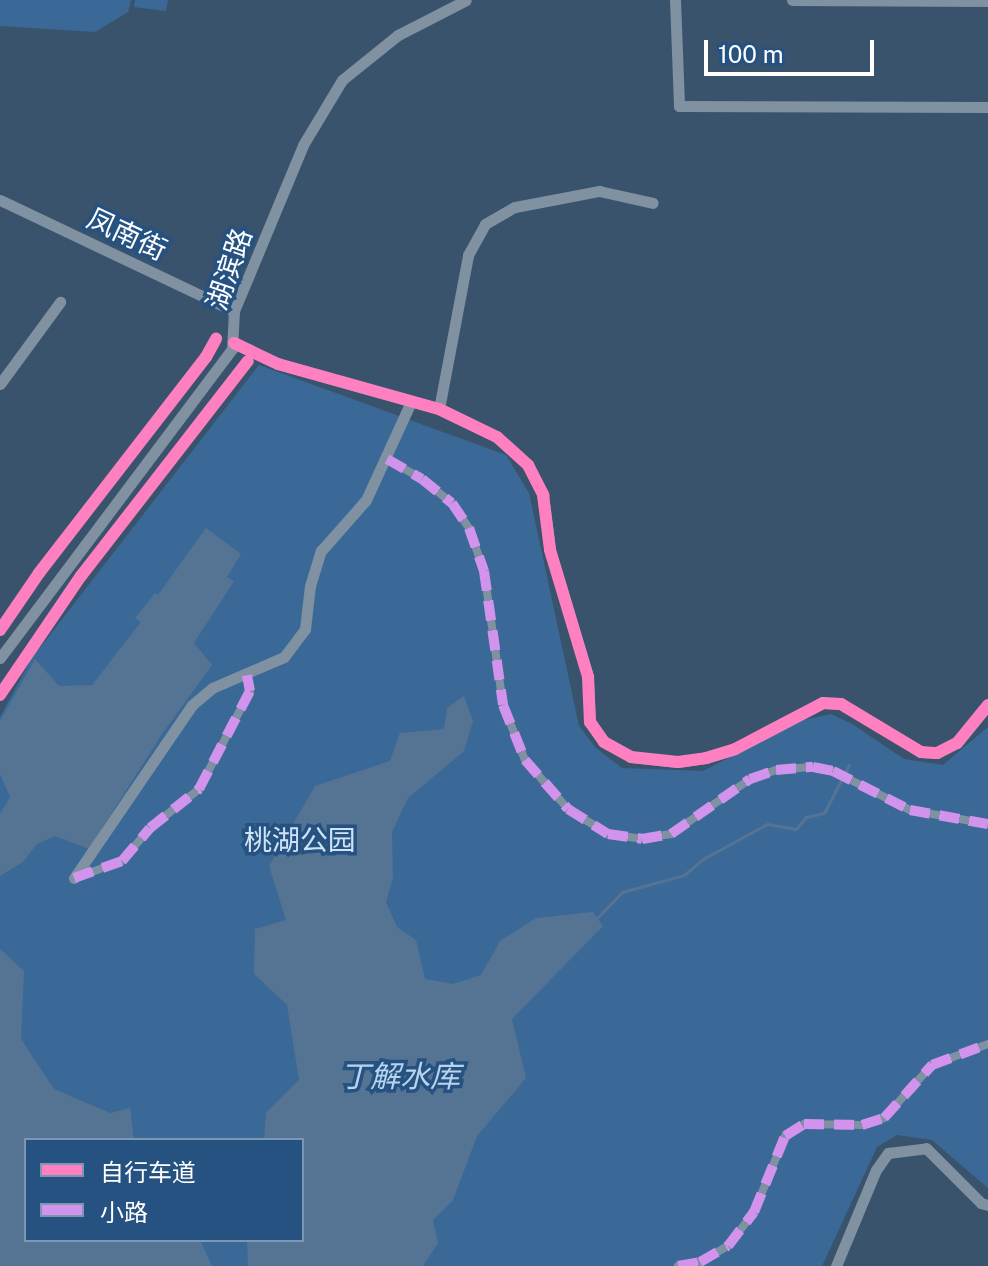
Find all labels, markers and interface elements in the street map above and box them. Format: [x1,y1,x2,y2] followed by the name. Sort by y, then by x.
[708,24,878,74] scale bar
[718,40,784,68] text: 100 m
[82,201,172,267] street label: 凤南街
[199,224,259,314] street label: 湖滨路
[244,823,356,857] park label: 桃湖公园
[340,1058,460,1094] water label: 丁解水库
[24,1138,304,1242] legend
[100,1158,196,1186] text: 自行车道
[100,1198,148,1226] text: 小路

